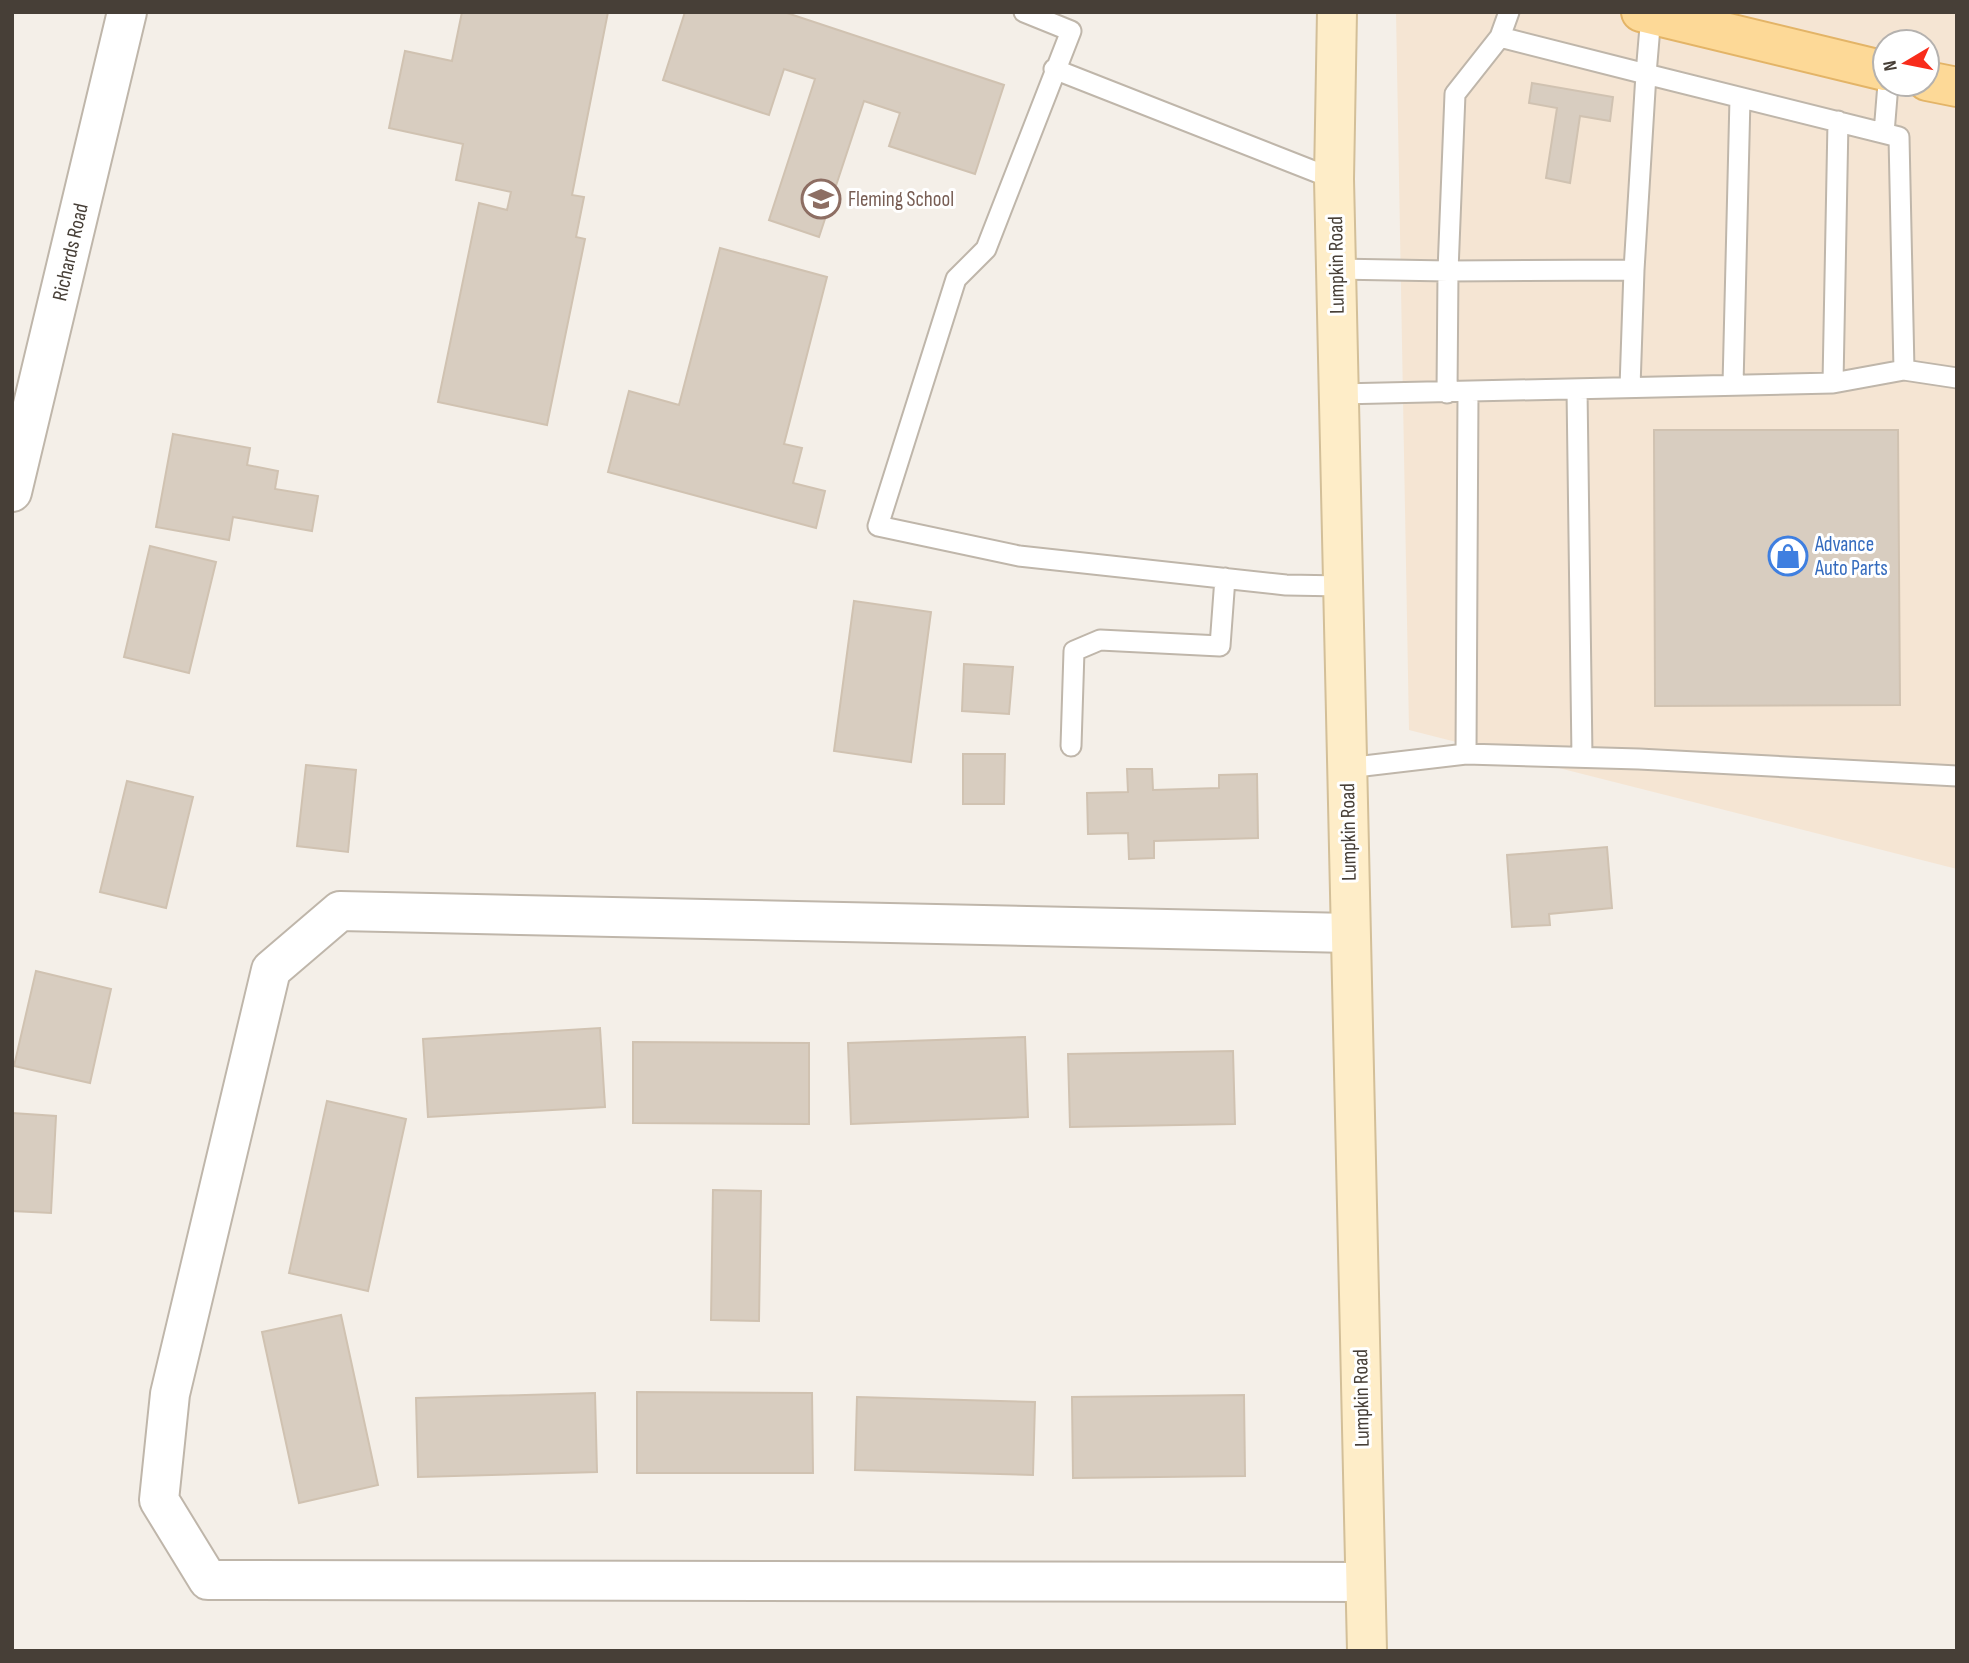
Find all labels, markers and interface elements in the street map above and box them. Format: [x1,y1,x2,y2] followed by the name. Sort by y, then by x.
[1871,28,1941,98] north arrow
[1879,59,1903,73] text: N
[800,178,842,220] school or university icon: Fleming School
[848,187,954,212] place label: Fleming School
[47,201,94,303] street label: Richards Road
[1323,216,1350,314] street label: Lumpkin Road
[1814,532,1888,581] place label: Advance Auto Parts
[1767,535,1809,577] shop icon: Advance Auto Parts
[1335,783,1362,881] street label: Lumpkin Road
[1348,1349,1375,1447] street label: Lumpkin Road

